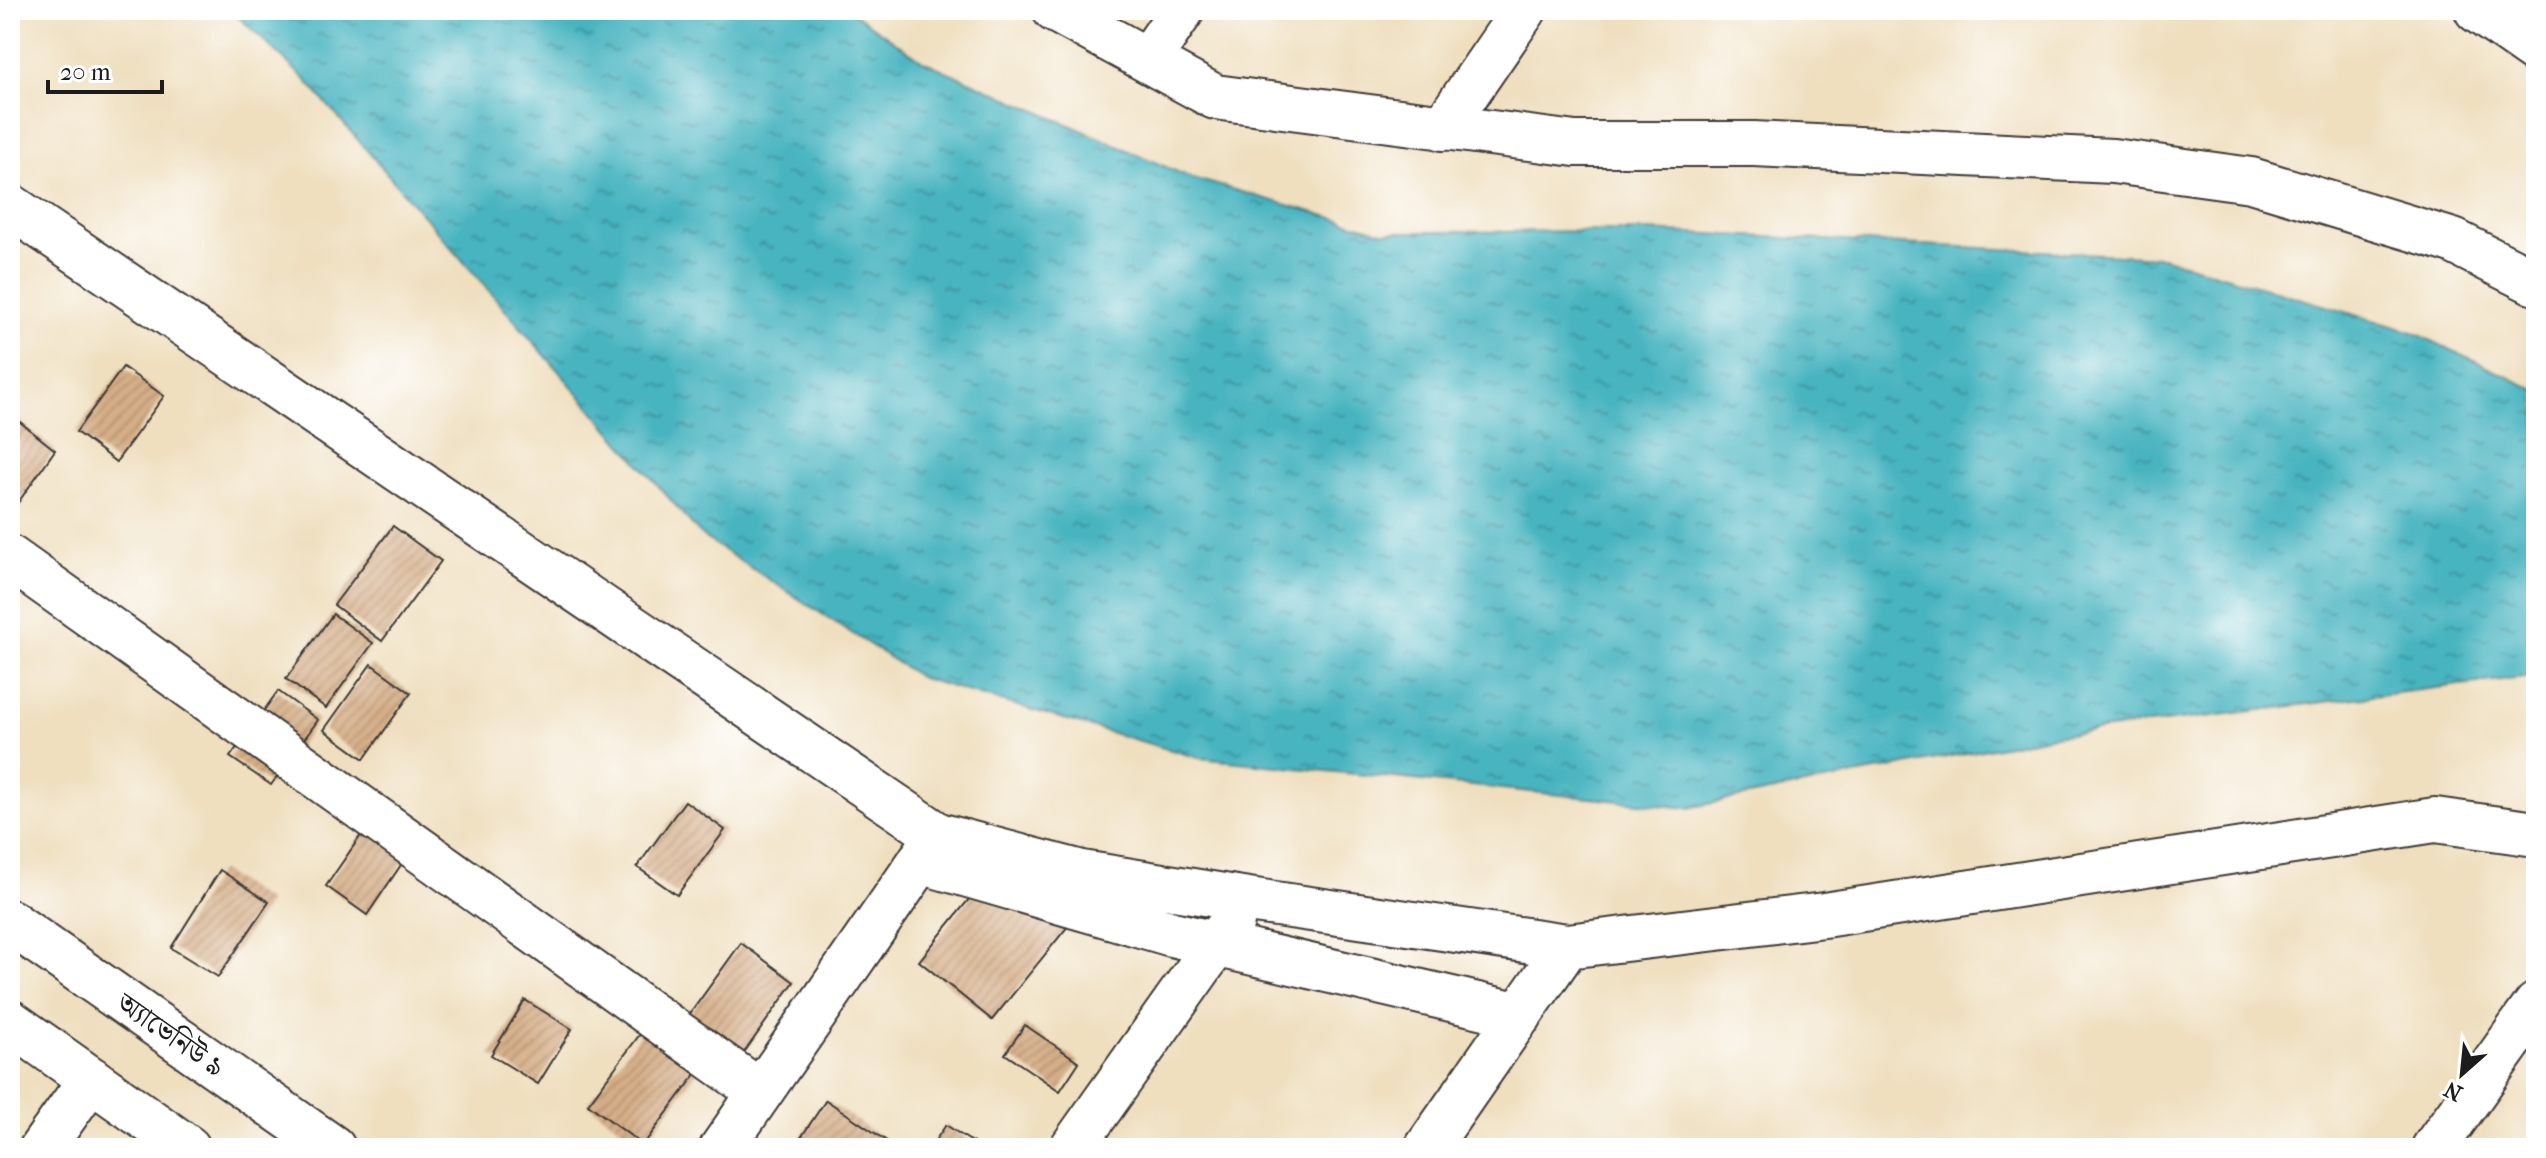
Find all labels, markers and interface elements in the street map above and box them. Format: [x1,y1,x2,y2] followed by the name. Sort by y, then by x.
[48,44,162,94] scale bar
[60,58,111,86] text: 20 m
[110,985,232,1084] street label: অ্যাভেনিউ ৯
[2422,1034,2502,1114] north arrow
[2440,1075,2467,1106] text: N

